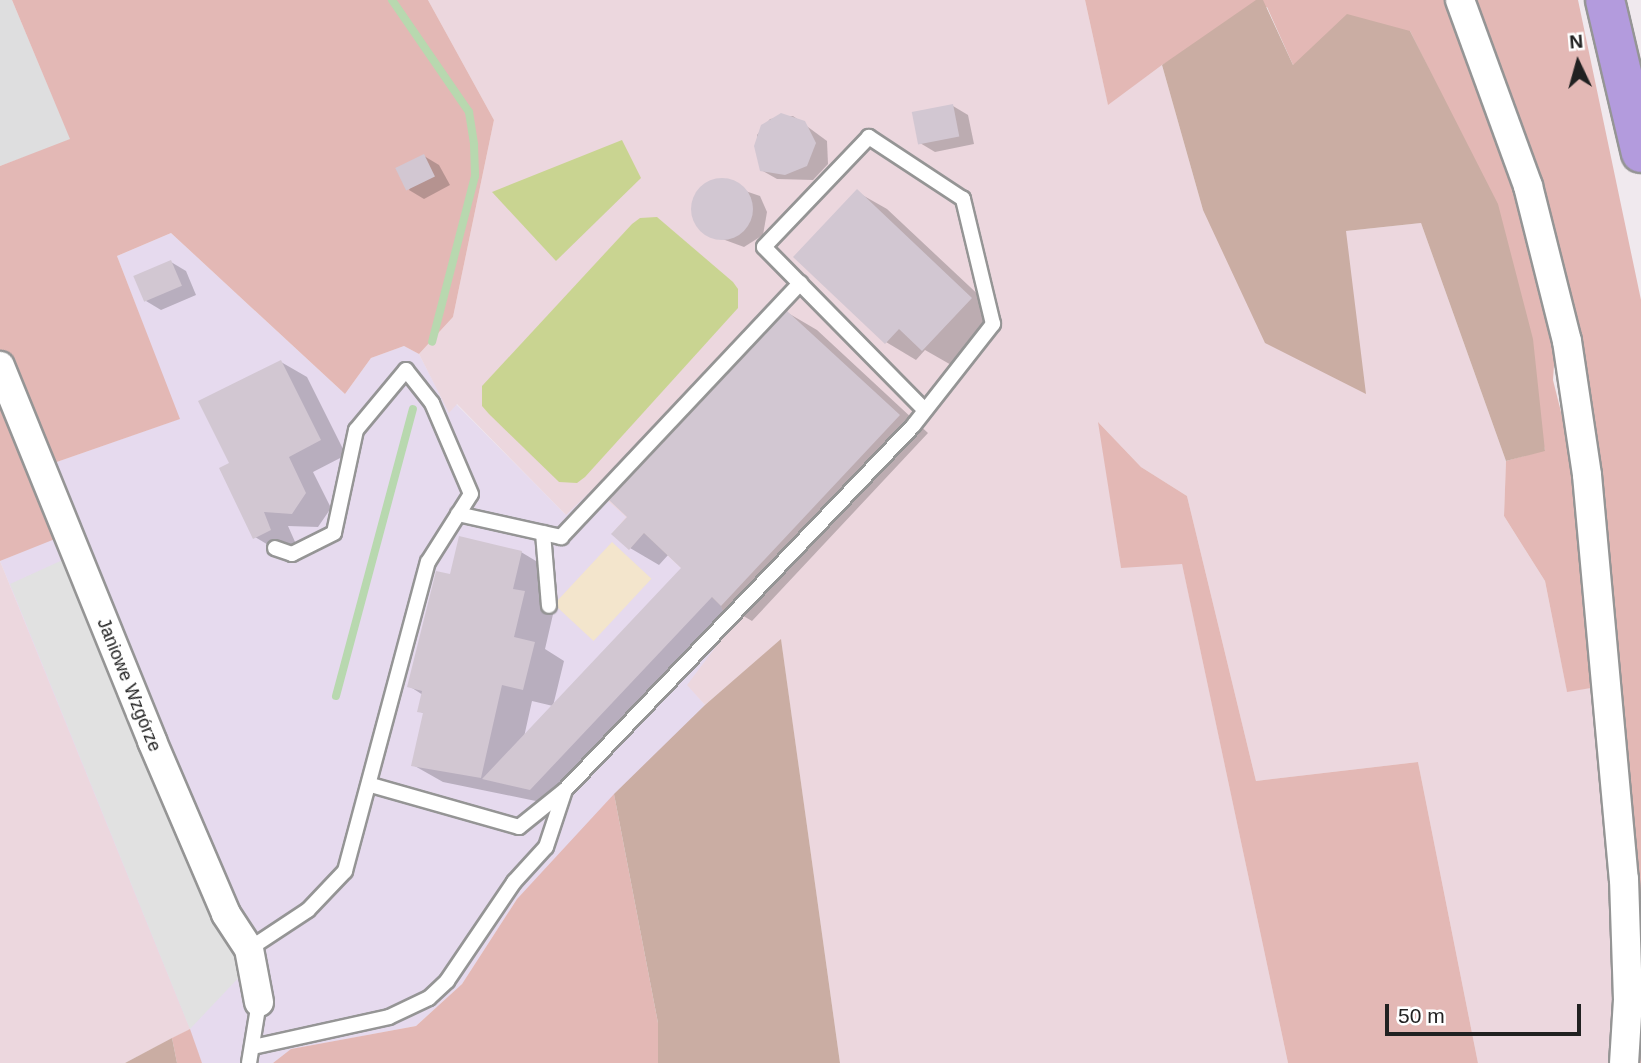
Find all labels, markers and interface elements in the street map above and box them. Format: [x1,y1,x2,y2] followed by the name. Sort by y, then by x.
[1543,28,1613,98] north arrow
[1568,31,1584,53] text: N
[92,615,166,755] street label: Janiowe Wzgórze
[1389,990,1585,1034] scale bar
[1398,1004,1445,1027] text: 50 m

